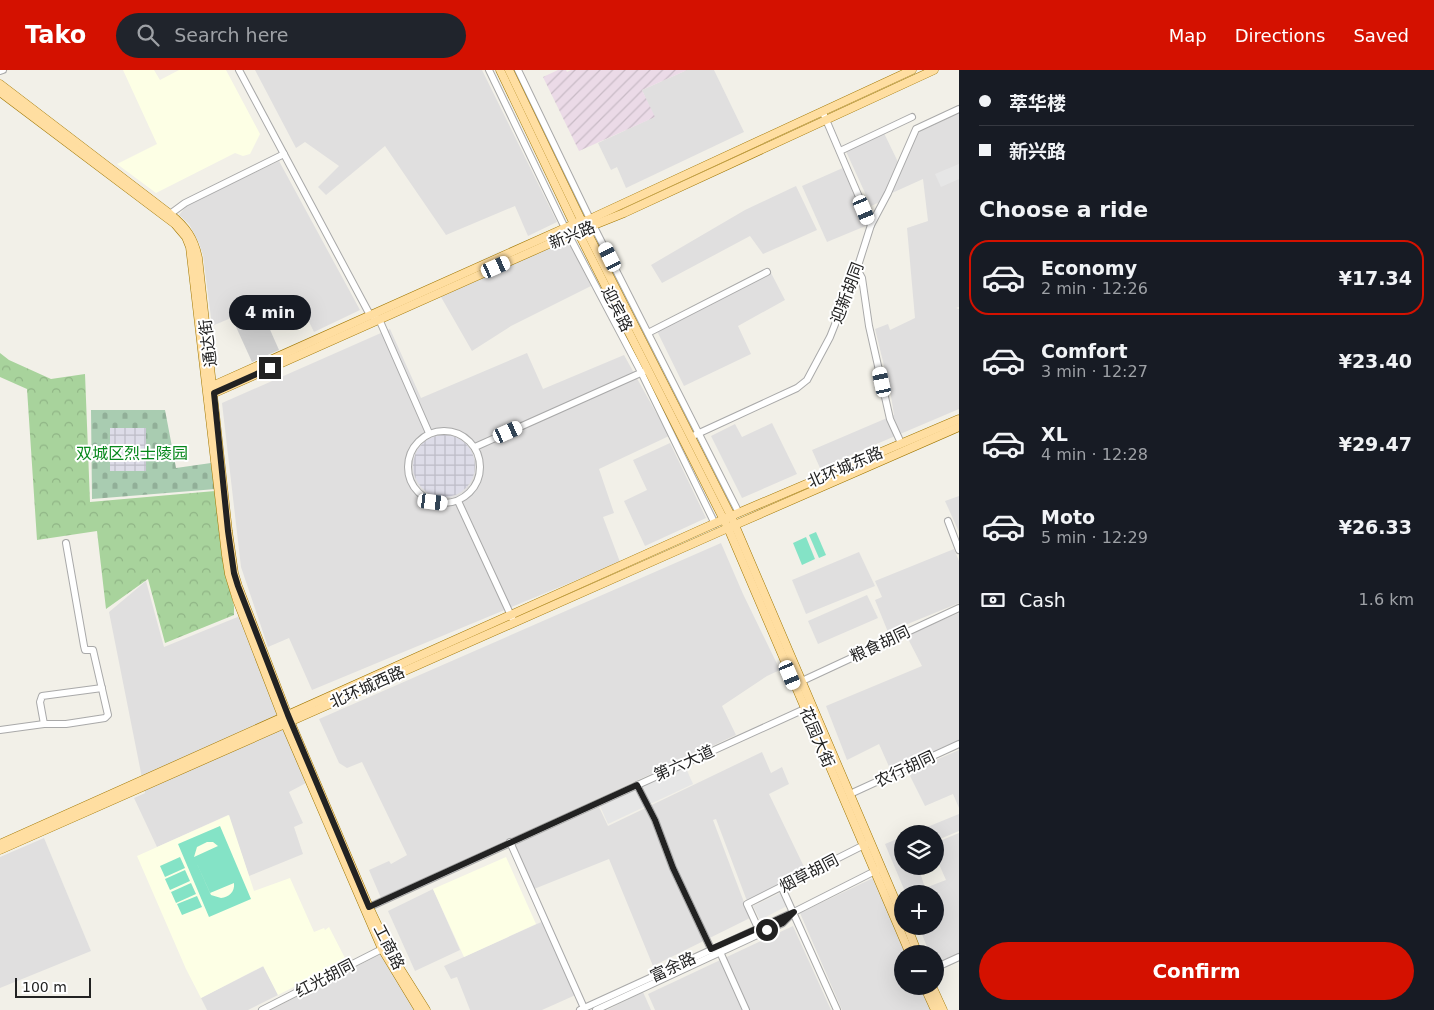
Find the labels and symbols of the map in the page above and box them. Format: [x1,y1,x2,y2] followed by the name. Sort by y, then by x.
[851,193,876,227] car
[546,217,598,253] street label: 新兴路
[596,240,623,274] car
[479,254,512,280] car
[827,260,867,326] street label: 迎新胡同
[598,283,636,335] street label: 迎宾路
[229,296,311,330] callout: 4 min
[196,318,220,368] street label: 通达街
[259,357,281,379] route end
[871,366,892,398] car
[491,419,524,445] car
[804,443,886,491] street label: 北环城东路
[76,444,188,463] park label: 双城区烈士陵园
[417,493,448,511] car
[847,622,913,666] street label: 粮食胡同
[777,658,802,692] car
[327,662,407,712] street label: 北环城西路
[796,704,838,770] street label: 花园大街
[651,741,717,785] street label: 第六大道
[872,747,938,791] street label: 农行胡同
[776,850,842,896] street label: 烟草胡同
[756,919,778,941] route start
[370,921,408,973] street label: 工商路
[647,948,699,986] street label: 富余路
[292,955,358,1001] street label: 红光胡同
[15,975,91,998] scale bar

